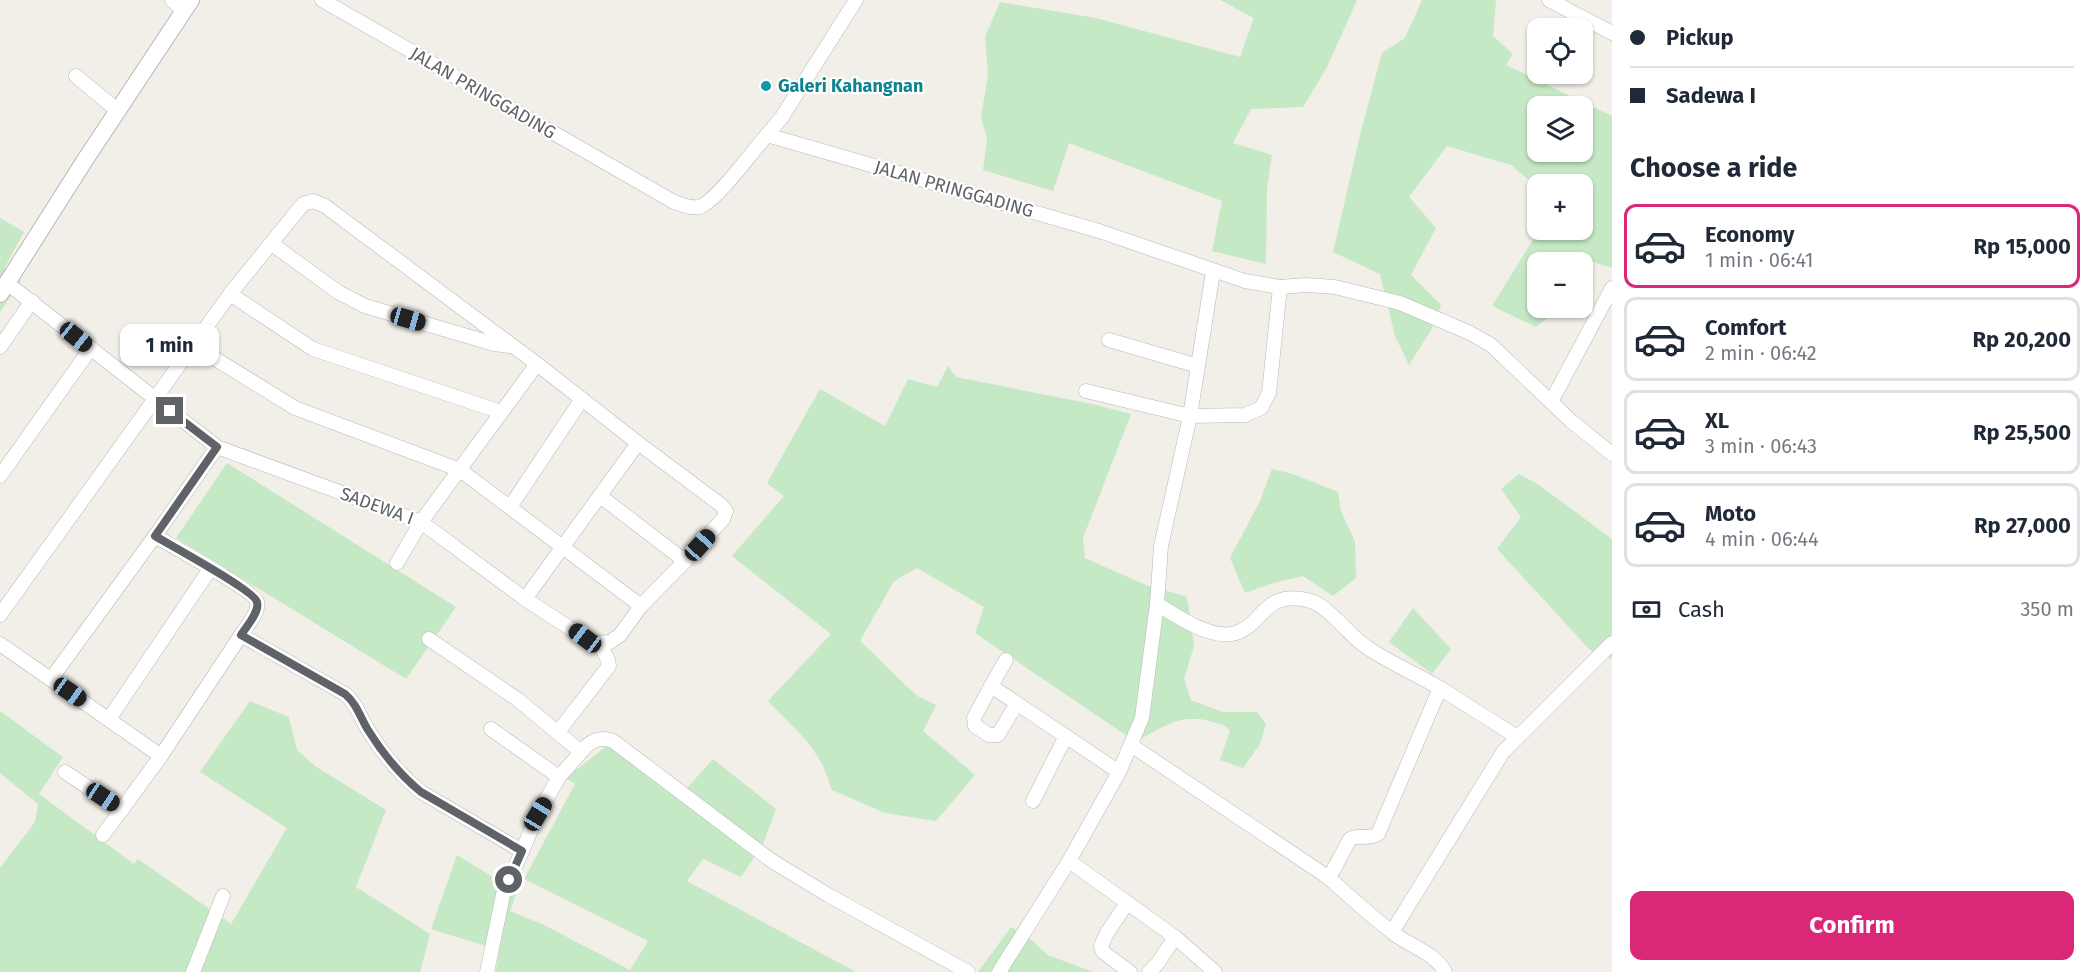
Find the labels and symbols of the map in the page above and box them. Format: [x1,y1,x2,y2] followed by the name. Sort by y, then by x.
[406,42,560,144] street label: JALAN PRINGGADING
[778,75,923,97] place label: Galeri Kahangnan
[759,79,773,93] marker: Galeri Kahangnan
[872,156,1036,222] street label: JALAN PRINGGADING
[388,305,428,333] car
[56,319,96,355] car
[120,324,219,366] callout: 1 min
[156,397,183,424] route end
[337,483,417,529] street label: SADEWA I
[681,526,719,564] car
[565,620,605,656] car
[50,674,90,710] car
[83,780,123,814] car
[521,794,555,834] car
[495,866,522,893] route start

